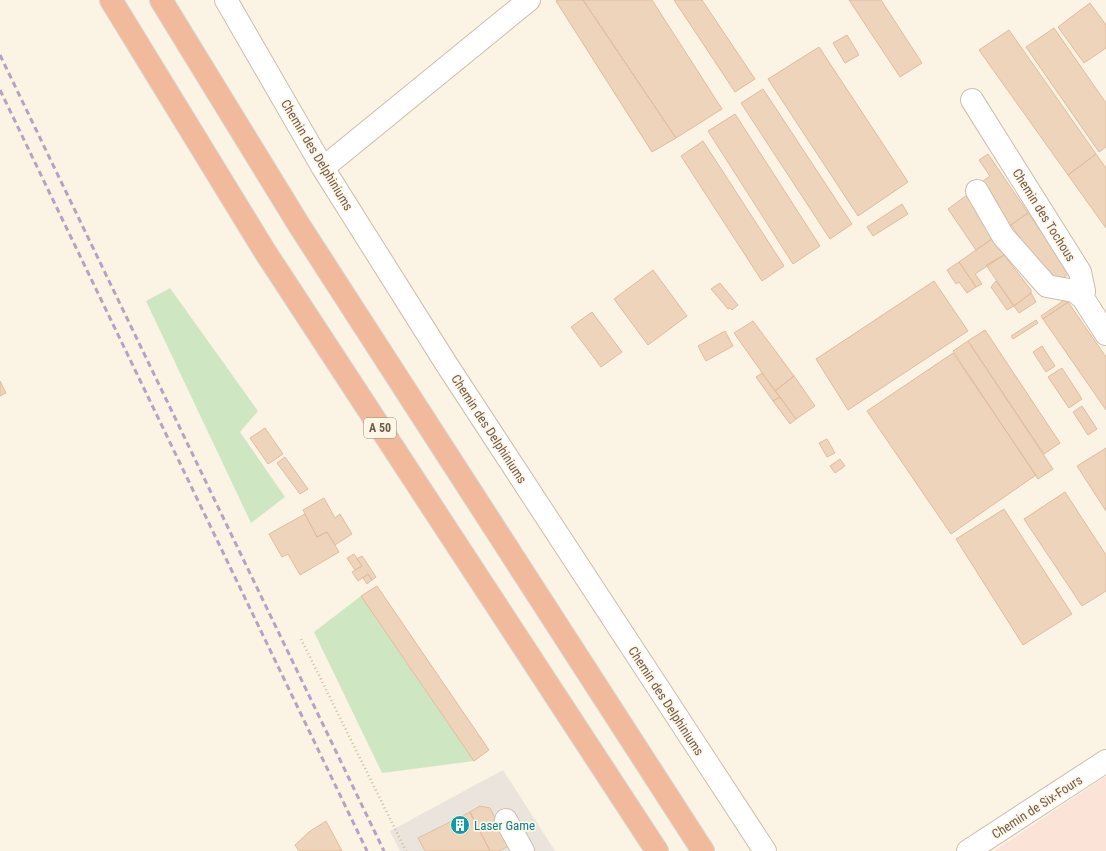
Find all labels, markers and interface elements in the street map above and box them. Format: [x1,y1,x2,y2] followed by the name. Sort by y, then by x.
[278,97,356,213] street label: Chemin des Delphiniums
[1009,166,1079,264] street label: Chemin des Tochous
[448,372,530,486] street label: Chemin des Delphiniums
[364,418,396,438] road number: A 50
[625,644,707,758] street label: Chemin des Delphiniums
[989,772,1085,842] street label: Chemin de Six-Fours
[449,814,471,836] building icon: Laser Game
[474,818,535,833] place label: Laser Game

